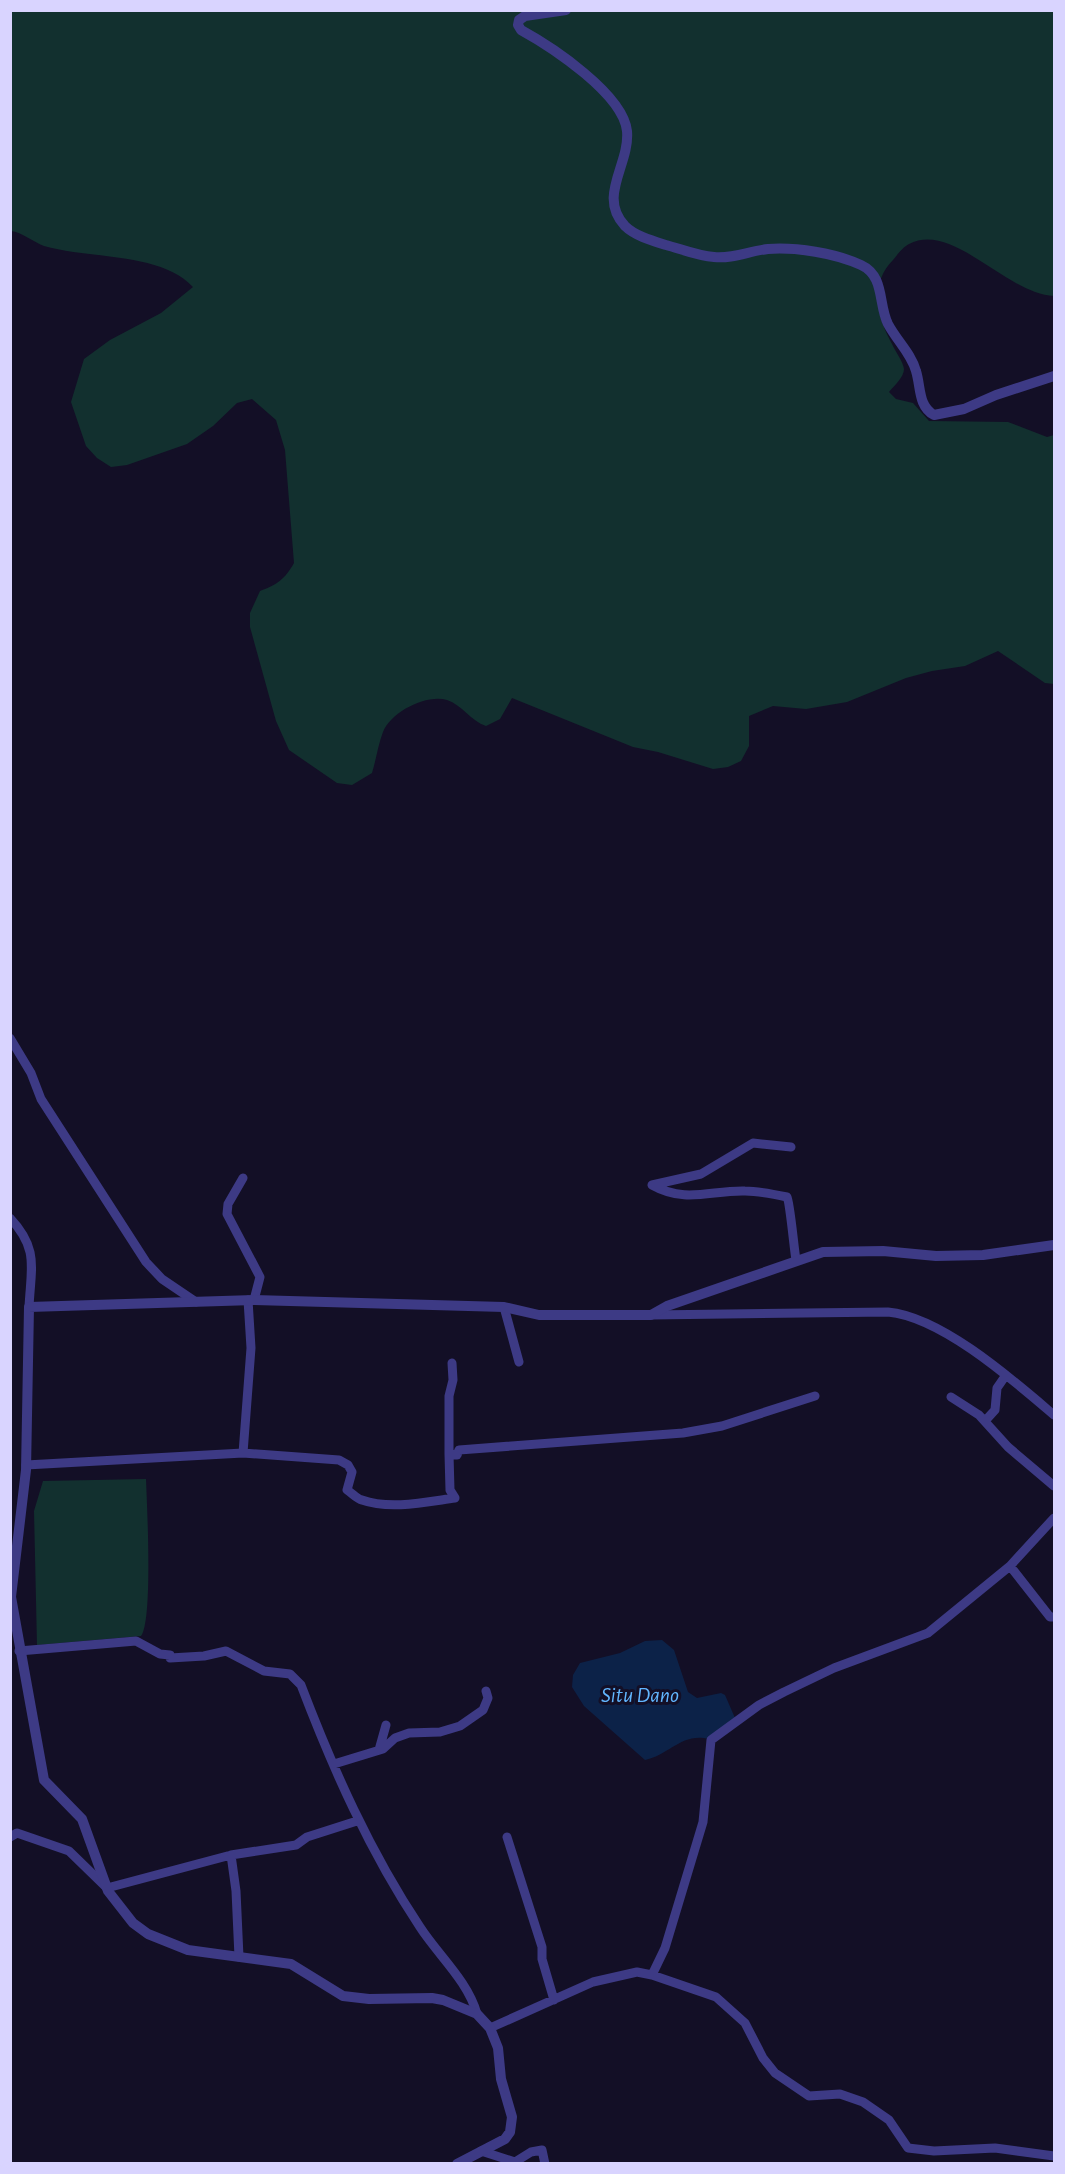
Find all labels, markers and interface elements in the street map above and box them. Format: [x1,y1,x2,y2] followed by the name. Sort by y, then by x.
[601,1684,679,1706] water label: Situ Dano

